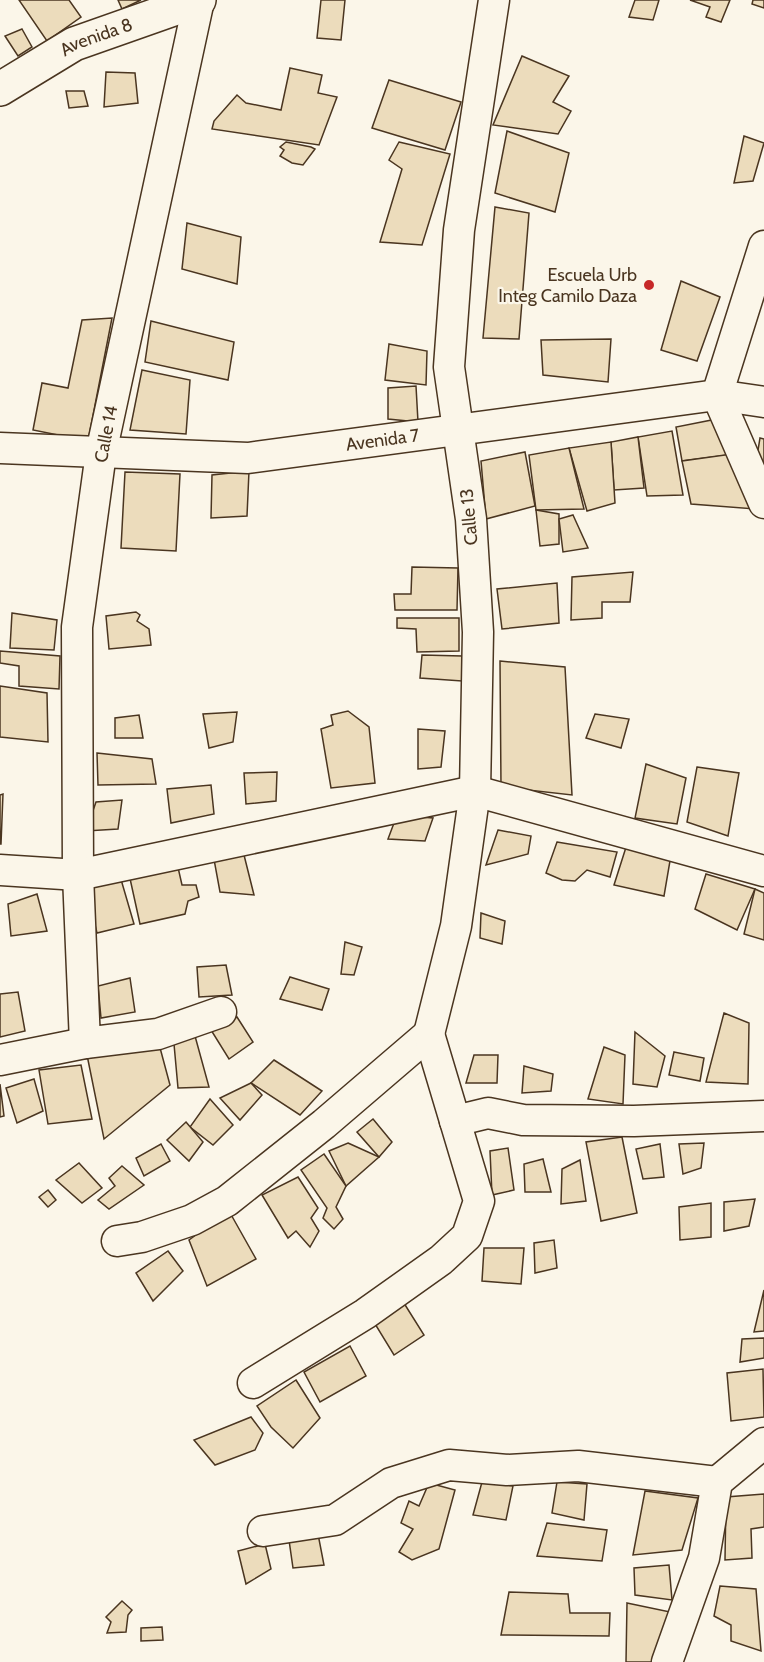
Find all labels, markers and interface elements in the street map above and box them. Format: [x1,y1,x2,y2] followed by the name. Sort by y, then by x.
[56,13,136,61] street label: Avenida 8
[498,264,637,307] place label: Escuela Urb Integ Camilo Daza
[642,278,656,292] marker: Escuela Urb Integ Camilo Daza
[90,404,122,464] street label: Calle 14
[344,424,421,456] street label: Avenida 7
[456,488,482,546] street label: Calle 13

